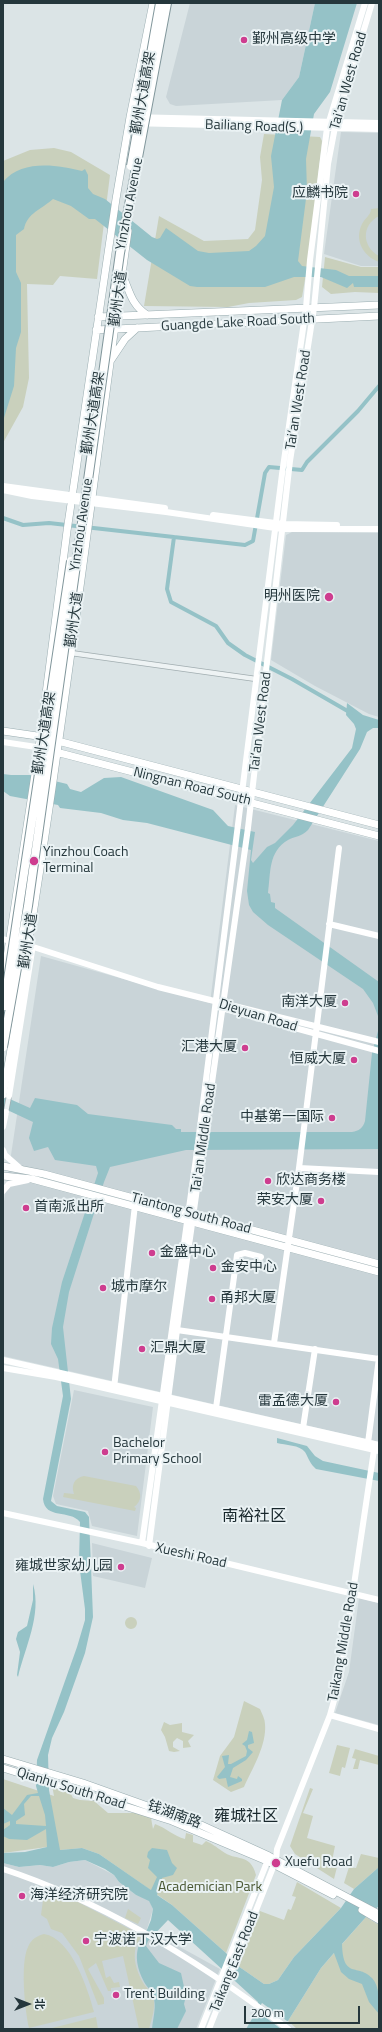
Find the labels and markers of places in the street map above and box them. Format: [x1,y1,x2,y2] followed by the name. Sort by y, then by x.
[252,32,336,48] place label: 鄞州高级中学
[239,35,249,45] marker: 鄞州高级中学
[292,186,348,202] place label: 应麟书院
[351,189,361,199] marker: 应麟书院
[264,589,320,605] place label: 明州医院
[323,591,335,603] marker: 明州医院
[43,845,128,878] place label: Yinzhou Coach Terminal
[28,855,40,867] marker: Yinzhou Coach Terminal
[281,995,337,1011] place label: 南洋大厦
[340,998,350,1008] marker: 南洋大厦
[181,1040,237,1056] place label: 汇港大厦
[240,1043,250,1053] marker: 汇港大厦
[290,1052,346,1068] place label: 恒威大厦
[349,1055,359,1065] marker: 恒威大厦
[240,1110,324,1126] place label: 中基第一国际
[327,1113,337,1123] marker: 中基第一国际
[276,1173,346,1189] place label: 欣达商务楼
[263,1176,273,1186] marker: 欣达商务楼
[257,1193,313,1209] place label: 荣安大厦
[316,1196,326,1206] marker: 荣安大厦
[34,1200,104,1216] place label: 首南派出所
[21,1203,31,1213] marker: 首南派出所
[160,1245,216,1261] place label: 金盛中心
[147,1248,157,1258] marker: 金盛中心
[221,1260,277,1276] place label: 金安中心
[208,1263,218,1273] marker: 金安中心
[111,1280,167,1296] place label: 城市摩尔
[98,1283,108,1293] marker: 城市摩尔
[220,1291,276,1307] place label: 甬邦大厦
[207,1294,217,1304] marker: 甬邦大厦
[150,1341,206,1357] place label: 汇鼎大厦
[137,1344,147,1354] marker: 汇鼎大厦
[258,1394,328,1410] place label: 雷孟德大厦
[331,1397,341,1407] marker: 雷孟德大厦
[113,1436,202,1468] place label: Bachelor Primary School
[100,1447,110,1457] marker: Bachelor Primary School
[15,1559,113,1575] place label: 雍城世家幼儿园
[116,1562,126,1572] marker: 雍城世家幼儿园
[285,1855,353,1871] place label: Xuefu Road
[270,1857,282,1869] marker: Xuefu Road
[30,1888,128,1904] place label: 海洋经济研究院
[17,1891,27,1901] marker: 海洋经济研究院
[94,1933,192,1949] place label: 宁波诺丁汉大学
[81,1936,91,1946] marker: 宁波诺丁汉大学
[124,1987,205,2003] place label: Trent Building
[111,1990,121,2000] marker: Trent Building

